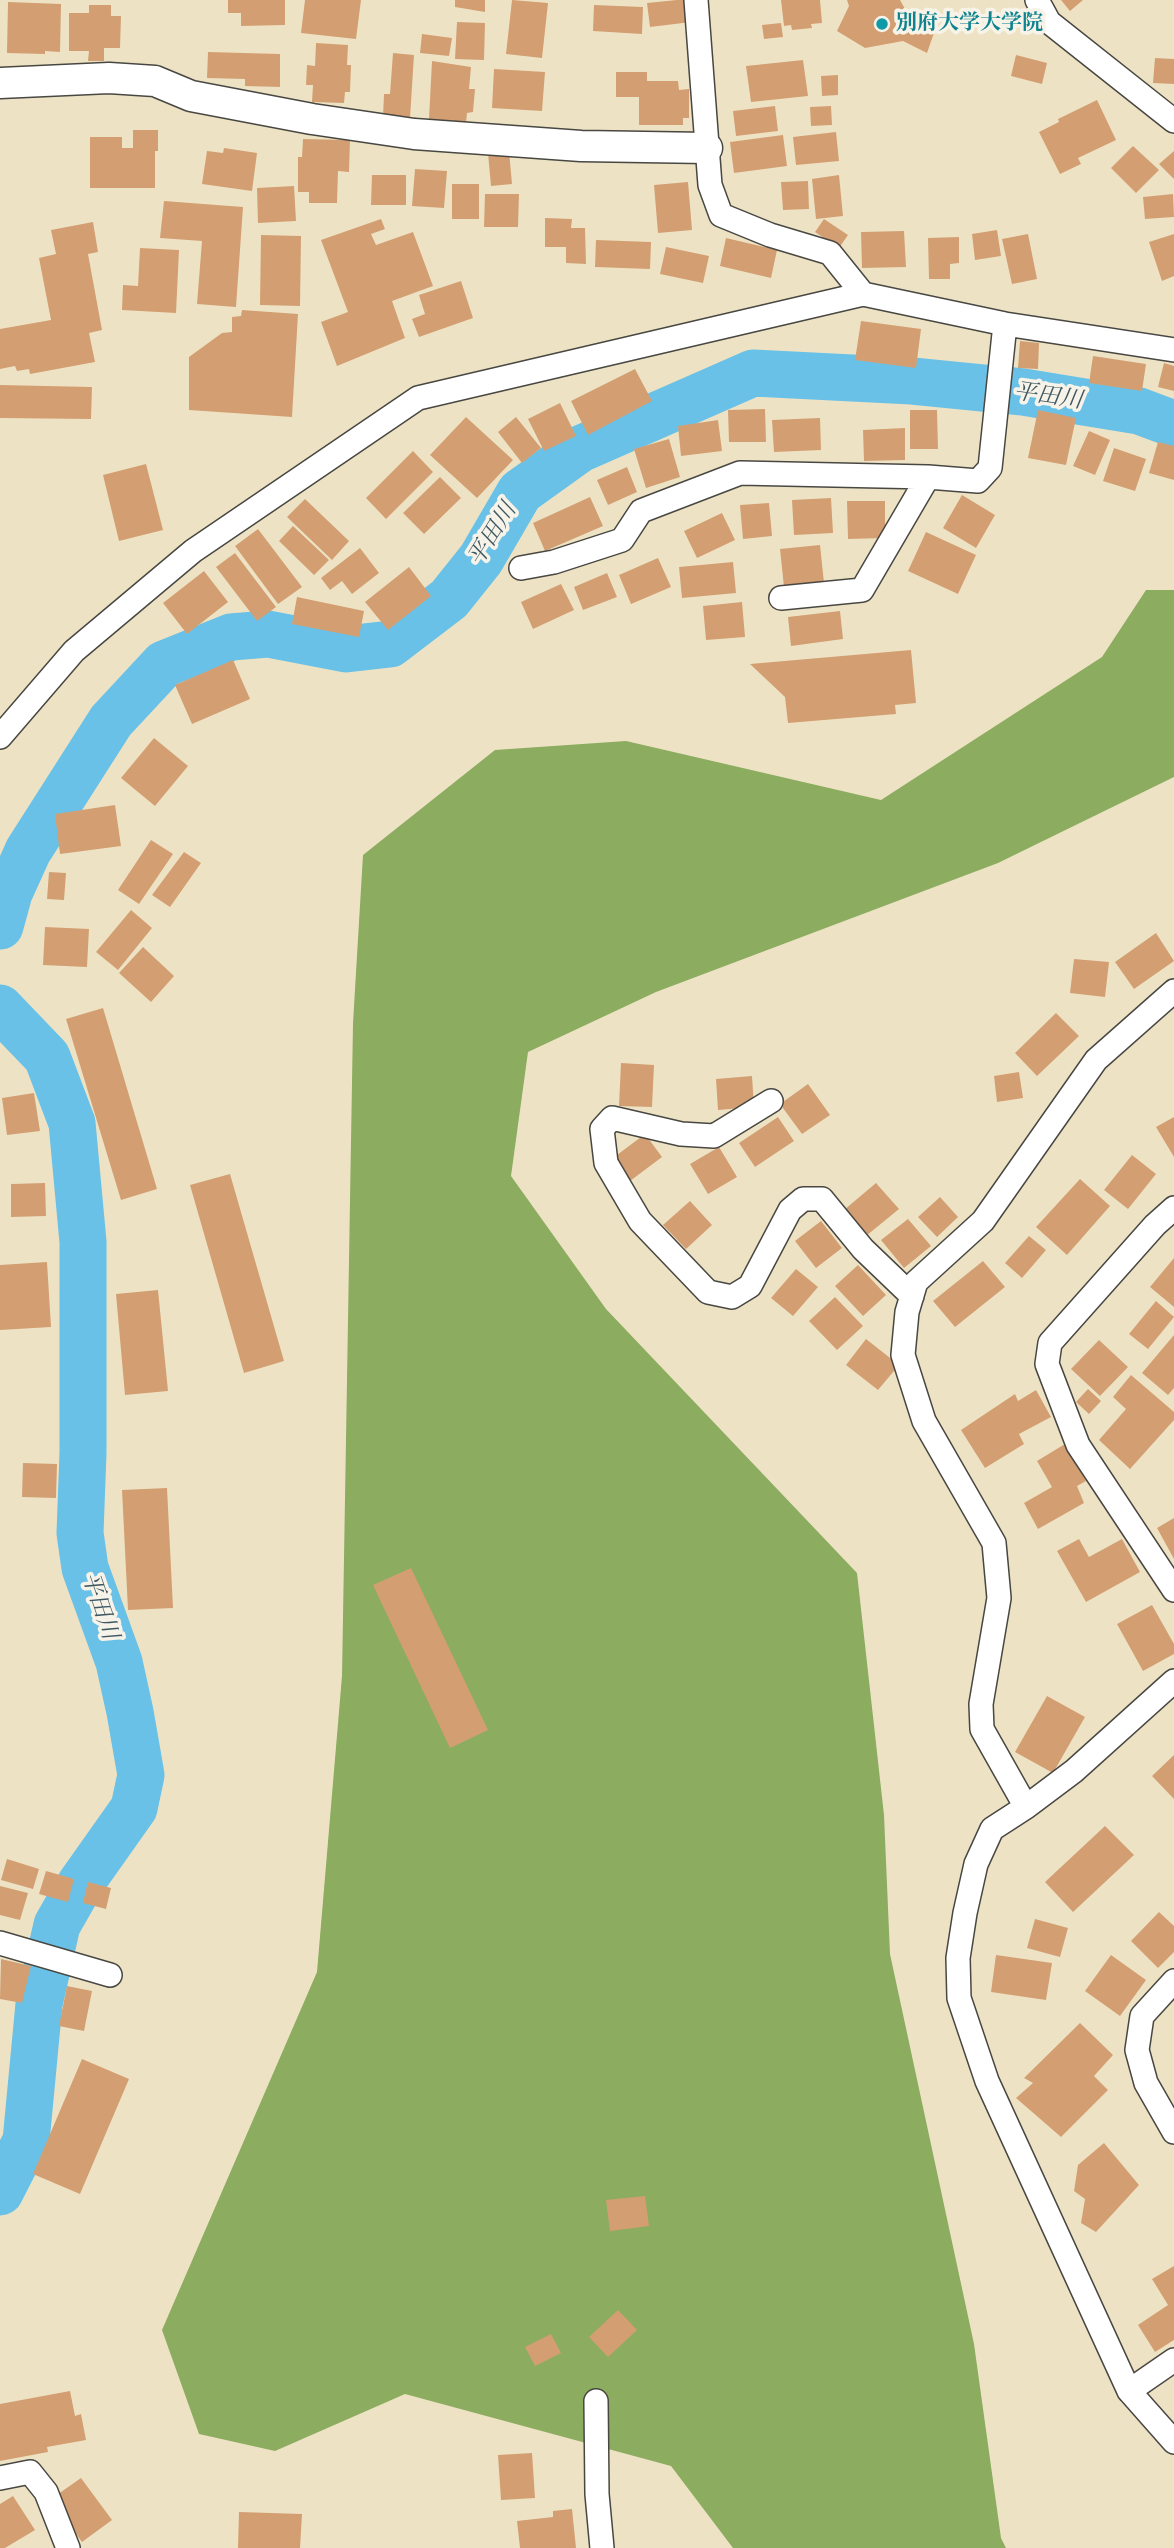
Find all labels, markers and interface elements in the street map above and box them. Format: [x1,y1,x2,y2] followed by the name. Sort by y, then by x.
[896,11,1043,37] place label: 別府大学大学院
[874,16,890,32] marker: 別府大学大学院
[1012,379,1084,415] water label: 平田川
[463,498,523,572] water label: 平田川
[75,1569,123,1643] water label: 平田川

